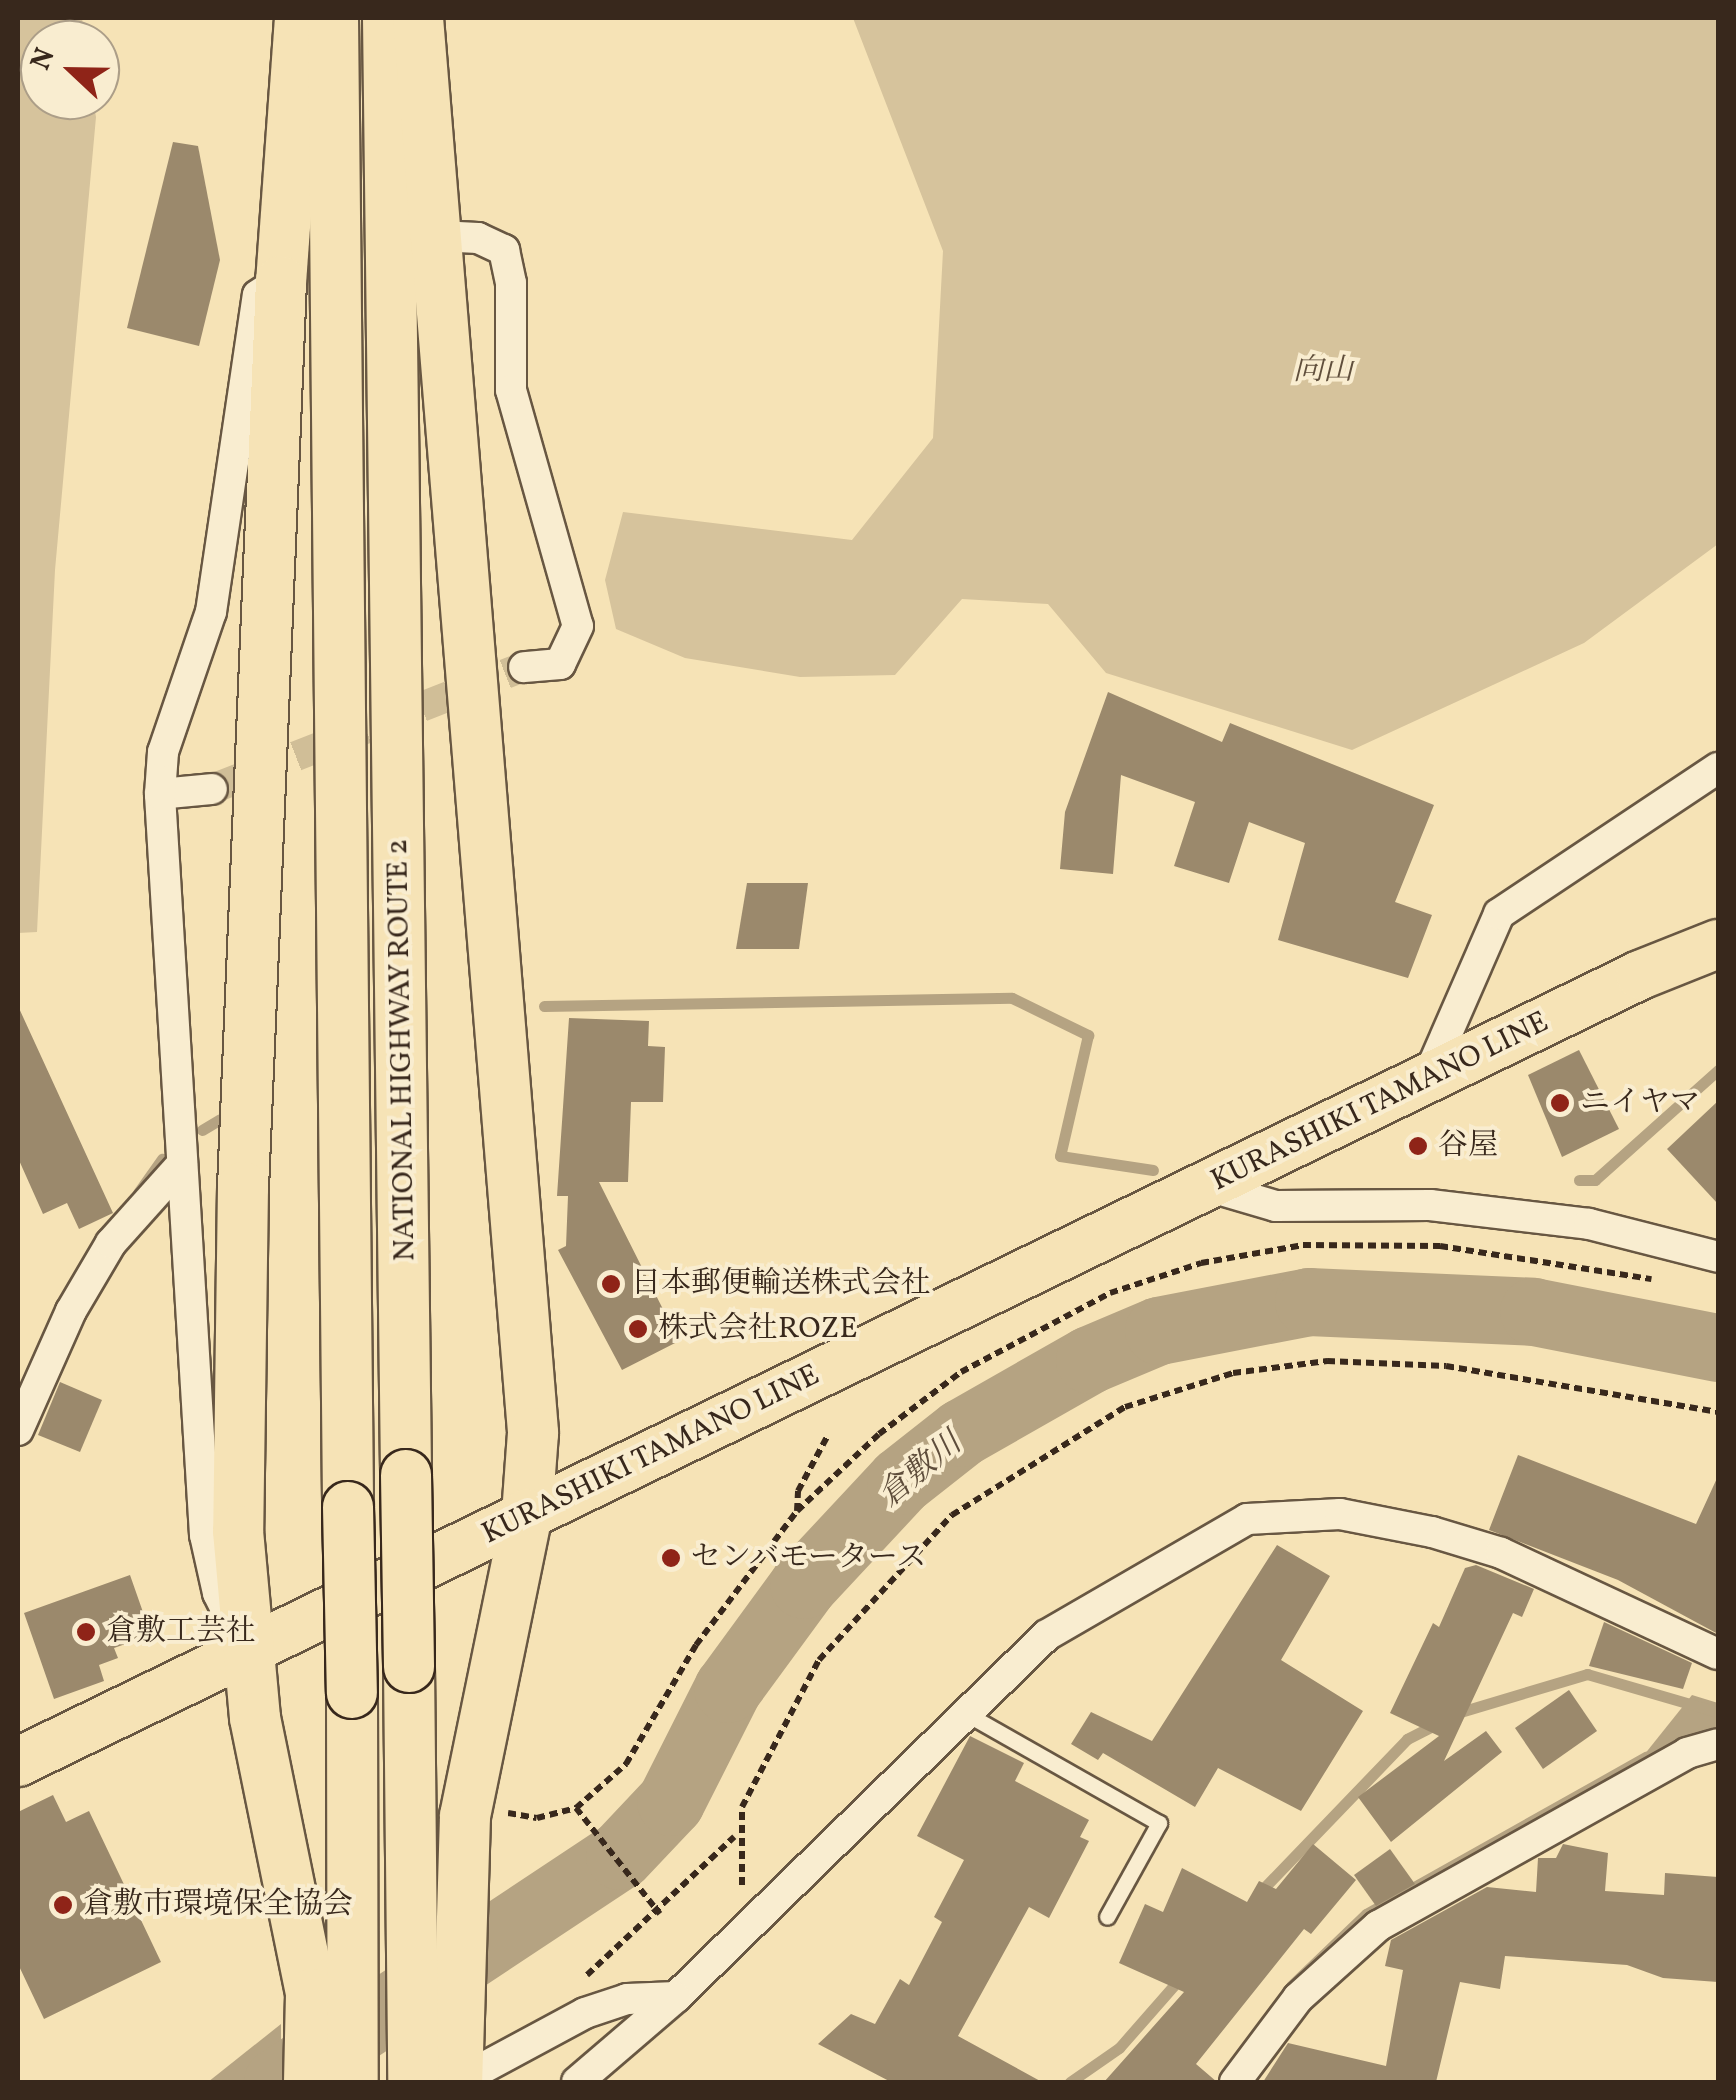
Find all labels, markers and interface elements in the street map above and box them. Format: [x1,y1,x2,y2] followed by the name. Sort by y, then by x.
[20,20,120,120] north arrow
[22,43,65,76] text: N
[1293,353,1353,389] park label: 向山
[380,838,424,1262] street label: NATIONAL HIGHWAY ROUTE 2
[1205,1004,1555,1200] street label: KURASHIKI TAMANO LINE
[1580,1085,1700,1121] place label: ニイヤマ
[1549,1092,1571,1114] marker: ニイヤマ
[1438,1128,1498,1164] place label: 谷屋
[1407,1135,1429,1157] marker: 谷屋
[631,1266,931,1302] place label: 日本郵便輸送株式会社
[600,1273,622,1295] marker: 日本郵便輸送株式会社
[658,1311,857,1347] place label: 株式会社ROZE
[627,1318,649,1340] marker: 株式会社ROZE
[476,1357,826,1553] street label: KURASHIKI TAMANO LINE
[872,1425,970,1517] water label: 倉敷川
[691,1540,930,1576] place label: センバモータース
[660,1547,682,1569] marker: センバモータース
[106,1614,256,1650] place label: 倉敷工芸社
[75,1621,97,1643] marker: 倉敷工芸社
[83,1887,353,1923] place label: 倉敷市環境保全協会
[52,1894,74,1916] marker: 倉敷市環境保全協会

